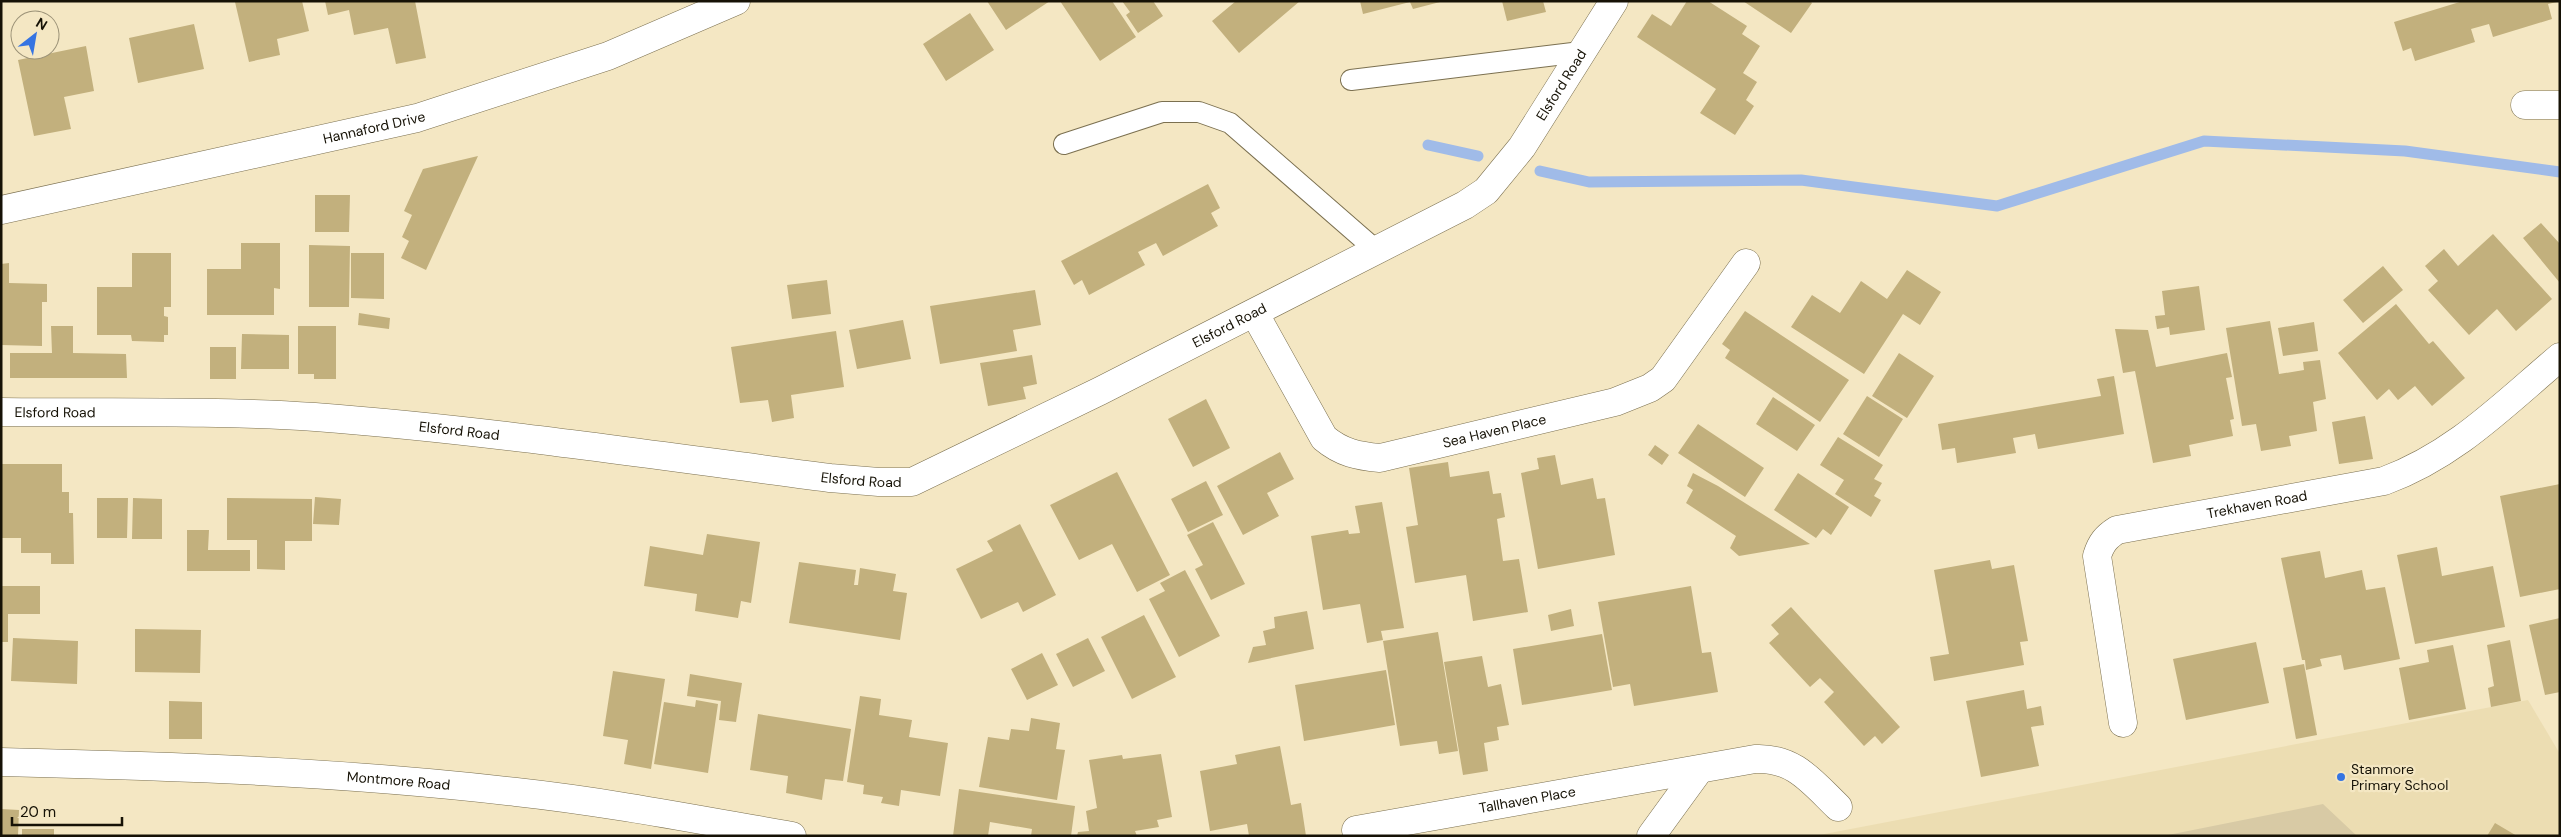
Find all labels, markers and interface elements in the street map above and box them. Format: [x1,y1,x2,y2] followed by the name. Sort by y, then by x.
[10,10,60,60] north arrow
[33,14,51,34] text: N
[1532,46,1590,124] street label: Elsford Road
[321,107,428,148] street label: Hannaford Drive
[1189,299,1270,351] street label: Elsford Road
[14,403,96,421] street label: Elsford Road
[1441,410,1548,452] street label: Sea Haven Place
[418,417,500,444] street label: Elsford Road
[820,468,902,491] street label: Elsford Road
[2205,486,2309,522] street label: Trekhaven Road
[2351,760,2448,794] place label: Stanmore Primary School
[346,767,451,794] street label: Montmore Road
[2335,771,2347,783] marker: Stanmore Primary School
[1478,782,1577,817] street label: Tallhaven Place
[12,794,122,826] scale bar
[20,802,56,822] text: 20 m

